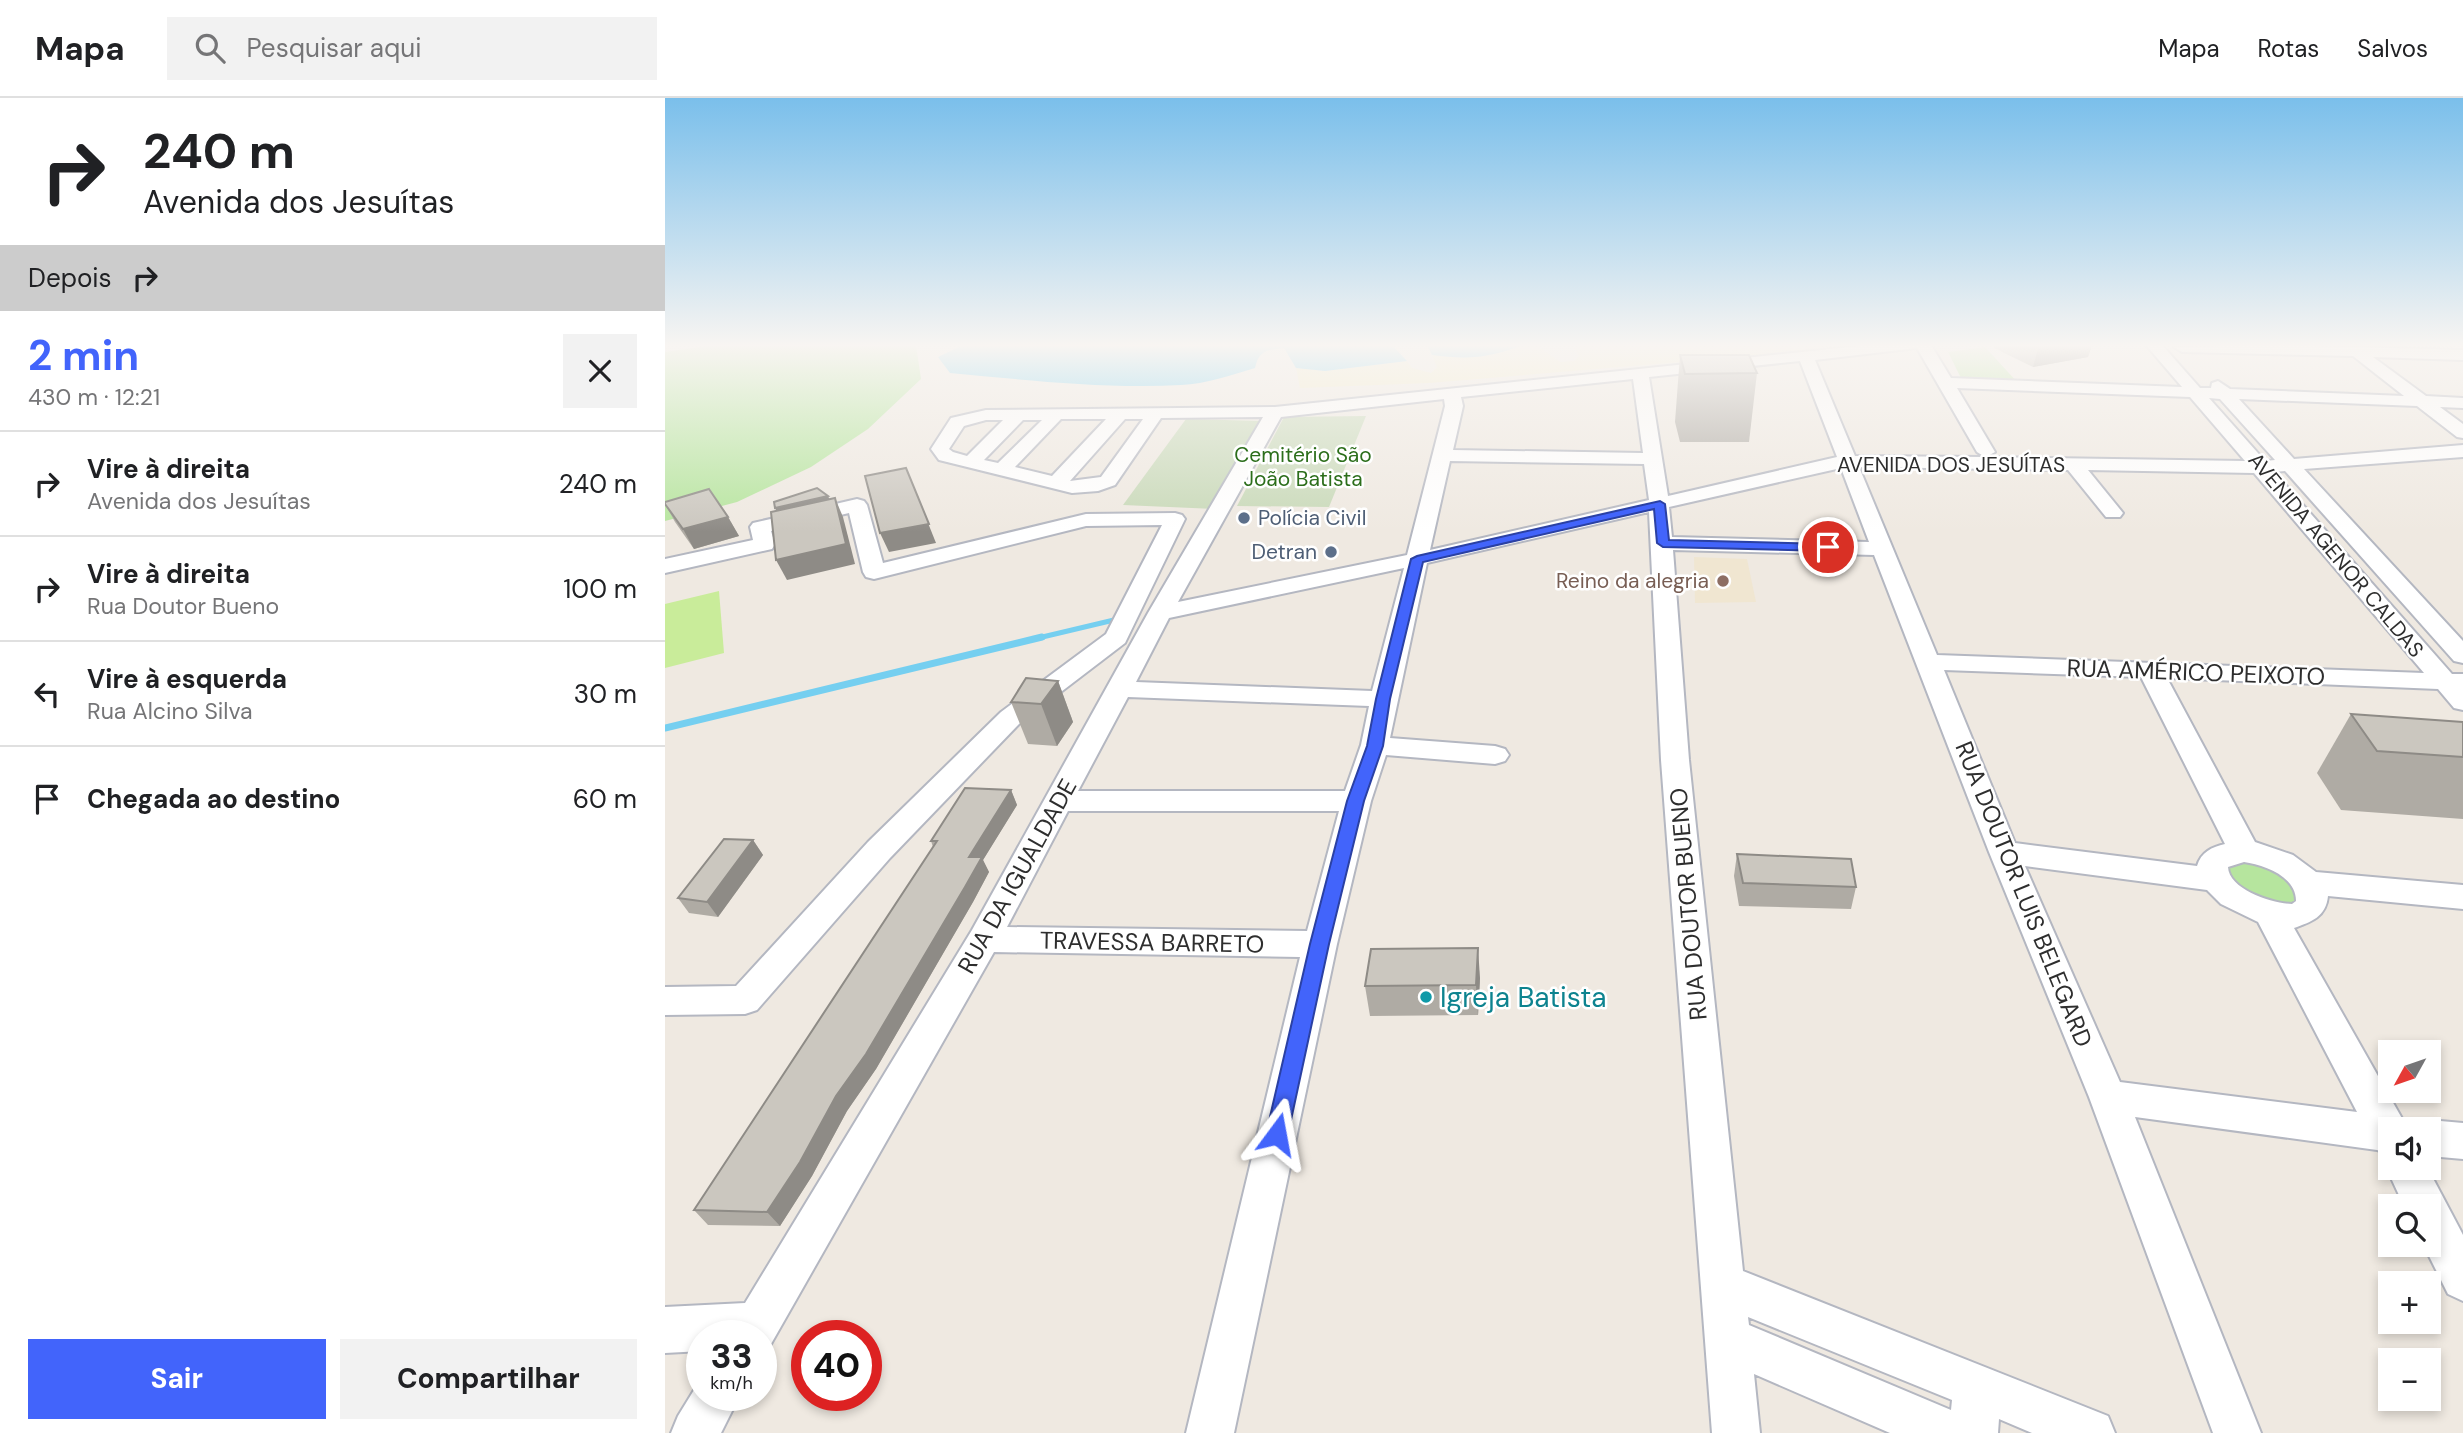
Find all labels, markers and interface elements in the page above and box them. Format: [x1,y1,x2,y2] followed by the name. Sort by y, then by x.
[167,17,657,80] search box
[35,27,125,70] text: Mapa
[191,29,229,67] icon: search
[247,31,421,65] text: Pesquisar aqui
[2158,33,2220,64] text: Mapa
[2258,33,2319,64] text: Rotas
[2357,33,2428,64] text: Salvos
[143,119,295,183] text: 240 m
[28,126,119,217] icon: right
[143,181,454,223] text: Avenida dos Jesuítas
[126,259,164,297] icon: right
[28,261,112,295] text: Depois
[28,328,139,383] text: 2 min
[563,334,637,408] button: close
[28,382,160,412] text: 430 m · 12:21
[1234,441,1372,493] park label: Cemitério São João Batista
[2242,447,2430,663] street label: AVENIDA AGENOR CALDAS
[1837,451,2065,479] street label: AVENIDA DOS JESUÍTAS
[87,452,250,486] text: Vire à direita
[28,465,66,503] icon: right
[559,467,637,501] text: 240 m
[87,486,311,516] text: Avenida dos Jesuítas
[1258,504,1366,532] place label: Polícia Civil
[1236,510,1252,526] marker: Polícia Civil
[1798,517,1858,577] pin
[1809,528,1847,566] icon: arrive
[1252,538,1317,566] place label: Detran
[1323,544,1339,560] marker: Detran
[87,557,250,591] text: Vire à direita
[1556,567,1709,595] place label: Reino da alegria
[28,570,66,608] icon: right
[563,572,637,606] text: 100 m
[1715,573,1731,589] marker: Reino da alegria
[87,591,279,621] text: Rua Doutor Bueno
[2066,652,2326,692] street label: RUA AMÉRICO PEIXOTO
[87,662,287,696] text: Vire à esquerda
[28,675,66,713] icon: left
[574,677,637,711] text: 30 m
[87,696,253,726] text: Rua Alcino Silva
[1948,737,2100,1051] street label: RUA DOUTOR LUIS BELEGARD
[951,773,1083,979] street label: RUA DA IGUALDADE
[28,780,66,818] icon: arrive
[87,782,340,816] text: Chegada ao destino
[573,782,637,816] text: 60 m
[1662,787,1714,1021] street label: RUA DOUTOR BUENO
[1040,925,1264,959] street label: TRAVESSA BARRETO
[1440,979,1606,1016] place label: Igreja Batista
[1418,989,1434,1005] marker: Igreja Batista
[2378,1040,2441,1102] north arrow
[2378,1040,2441,1411] map controls
[1240,1097,1314,1171] position arrow
[2378,1117,2441,1180] button: sound
[2378,1194,2441,1257] button: search
[2378,1271,2441,1334] button: +
[791,1320,882,1411] speed limit sign: 40
[710,1333,753,1379] text: 33
[28,1339,326,1419] button: Sair
[340,1339,637,1419] button: Compartilhar
[2378,1348,2441,1411] button: −
[710,1371,753,1395] text: km/h

